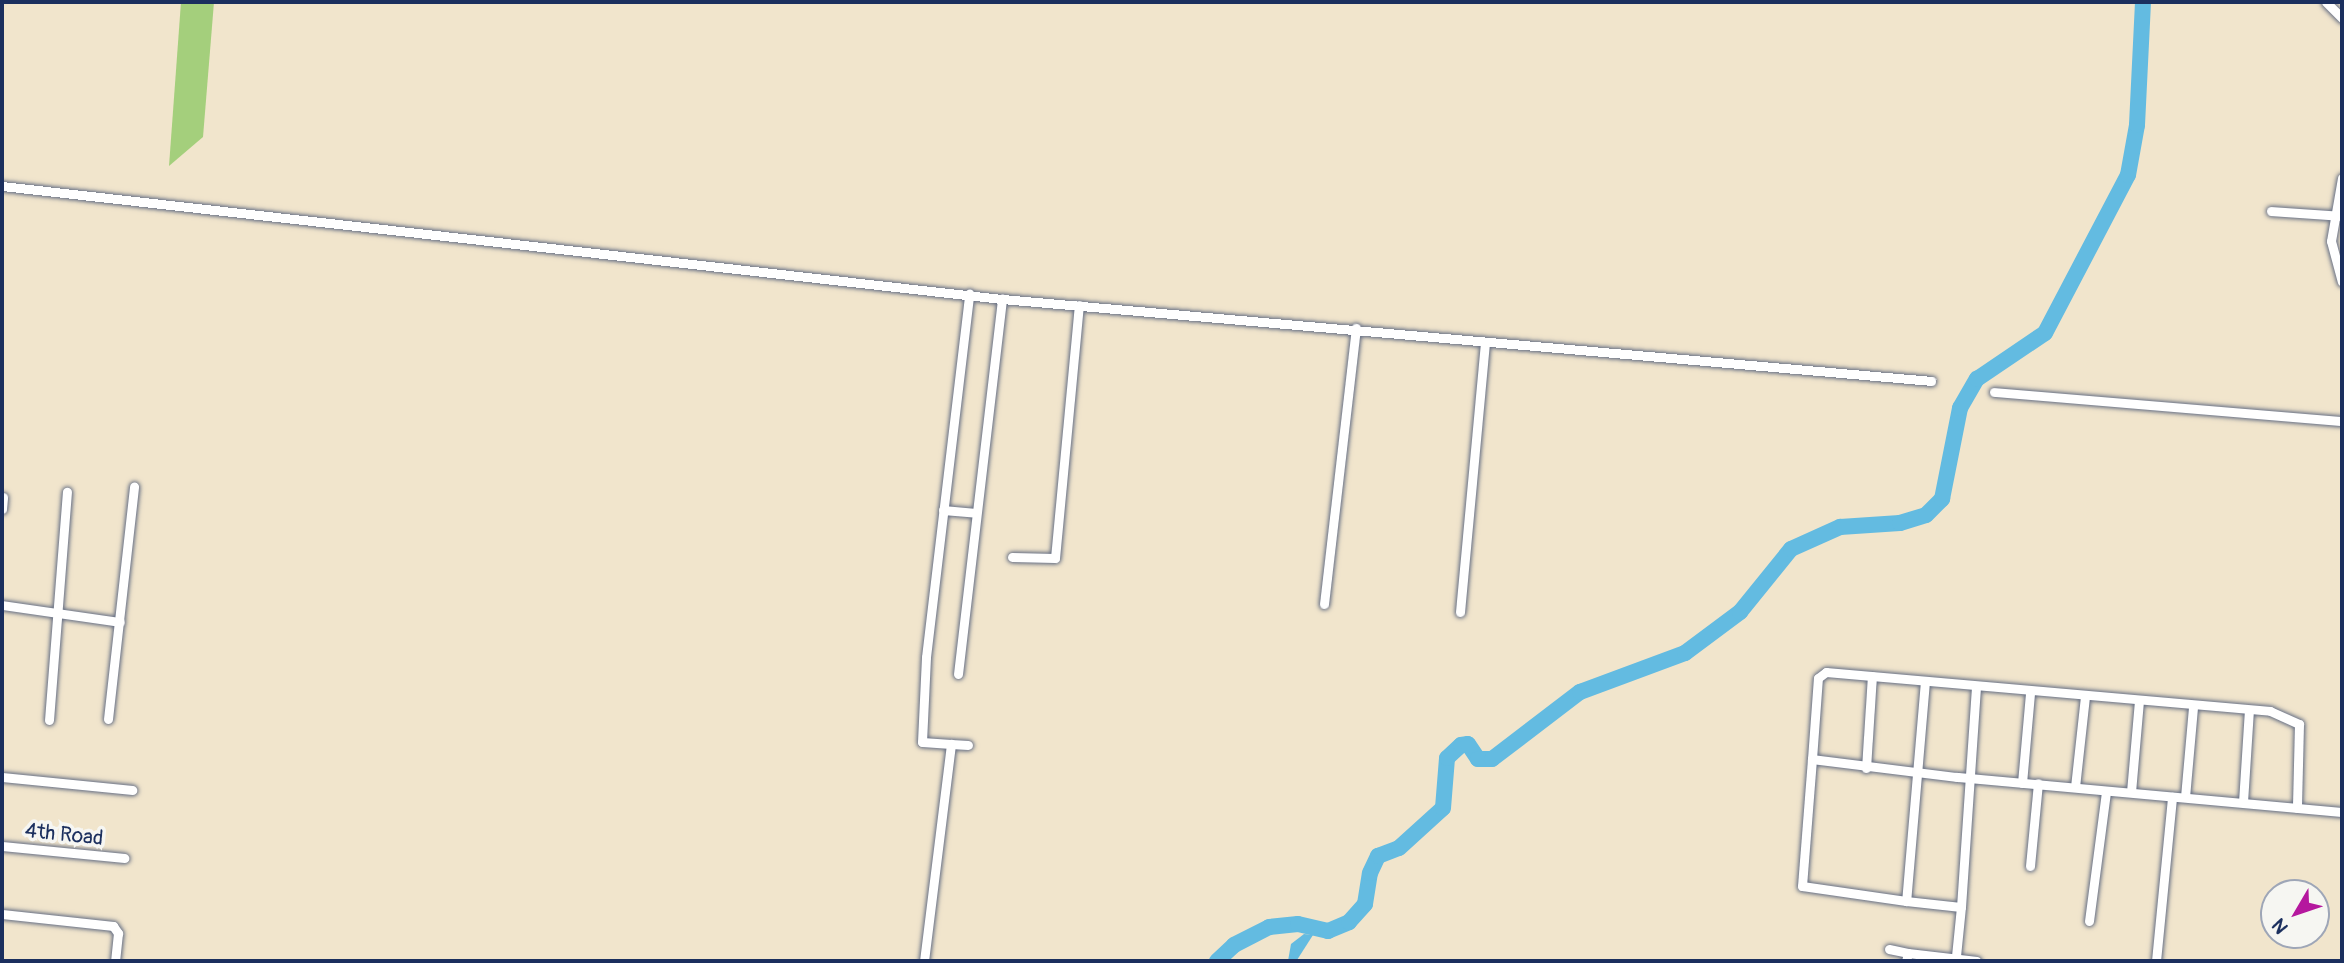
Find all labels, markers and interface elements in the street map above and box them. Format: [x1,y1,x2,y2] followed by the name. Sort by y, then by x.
[24,818,104,852] street label: 4th Road
[2260,879,2330,949] north arrow
[2267,913,2294,939] text: N

